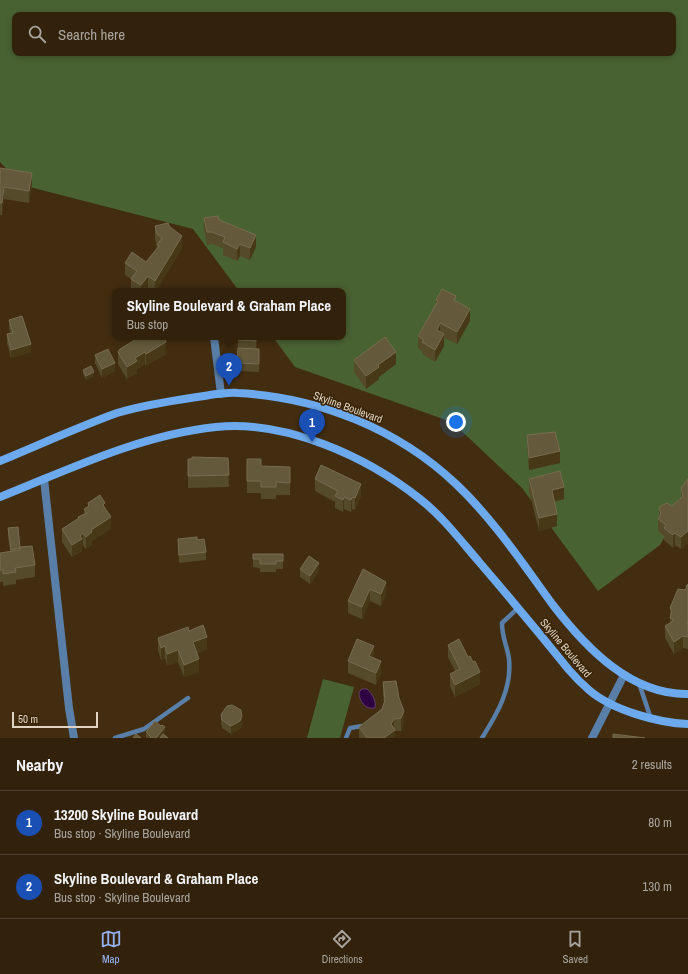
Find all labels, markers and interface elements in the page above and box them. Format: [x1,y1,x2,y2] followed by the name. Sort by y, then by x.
[12,12,676,56] search box
[26,23,48,45] icon: search
[58,24,125,45] text: Search here
[112,288,346,340] popup
[127,295,331,316] text: Skyline Boulevard & Graham Place
[127,316,168,333] text: Bus stop
[216,353,242,386] pin: 2
[311,388,385,426] street label: Skyline Boulevard
[299,409,325,442] pin: 1
[446,412,466,432] your location
[537,616,595,680] street label: Skyline Boulevard
[12,710,98,729] scale bar
[18,712,38,726] text: 50 m
[16,753,63,776] text: Nearby
[632,756,672,773] text: 2 results
[54,804,198,825] text: 13200 Skyline Boulevard
[26,814,32,831] text: 1
[648,814,672,831] text: 80 m
[54,825,190,842] text: Bus stop · Skyline Boulevard
[54,868,258,889] text: Skyline Boulevard & Graham Place
[26,878,32,895] text: 2
[642,878,672,895] text: 130 m
[54,889,190,906] text: Bus stop · Skyline Boulevard
[100,928,122,966] tab: Map
[322,928,363,966] tab: Directions
[563,928,588,966] tab: Saved

